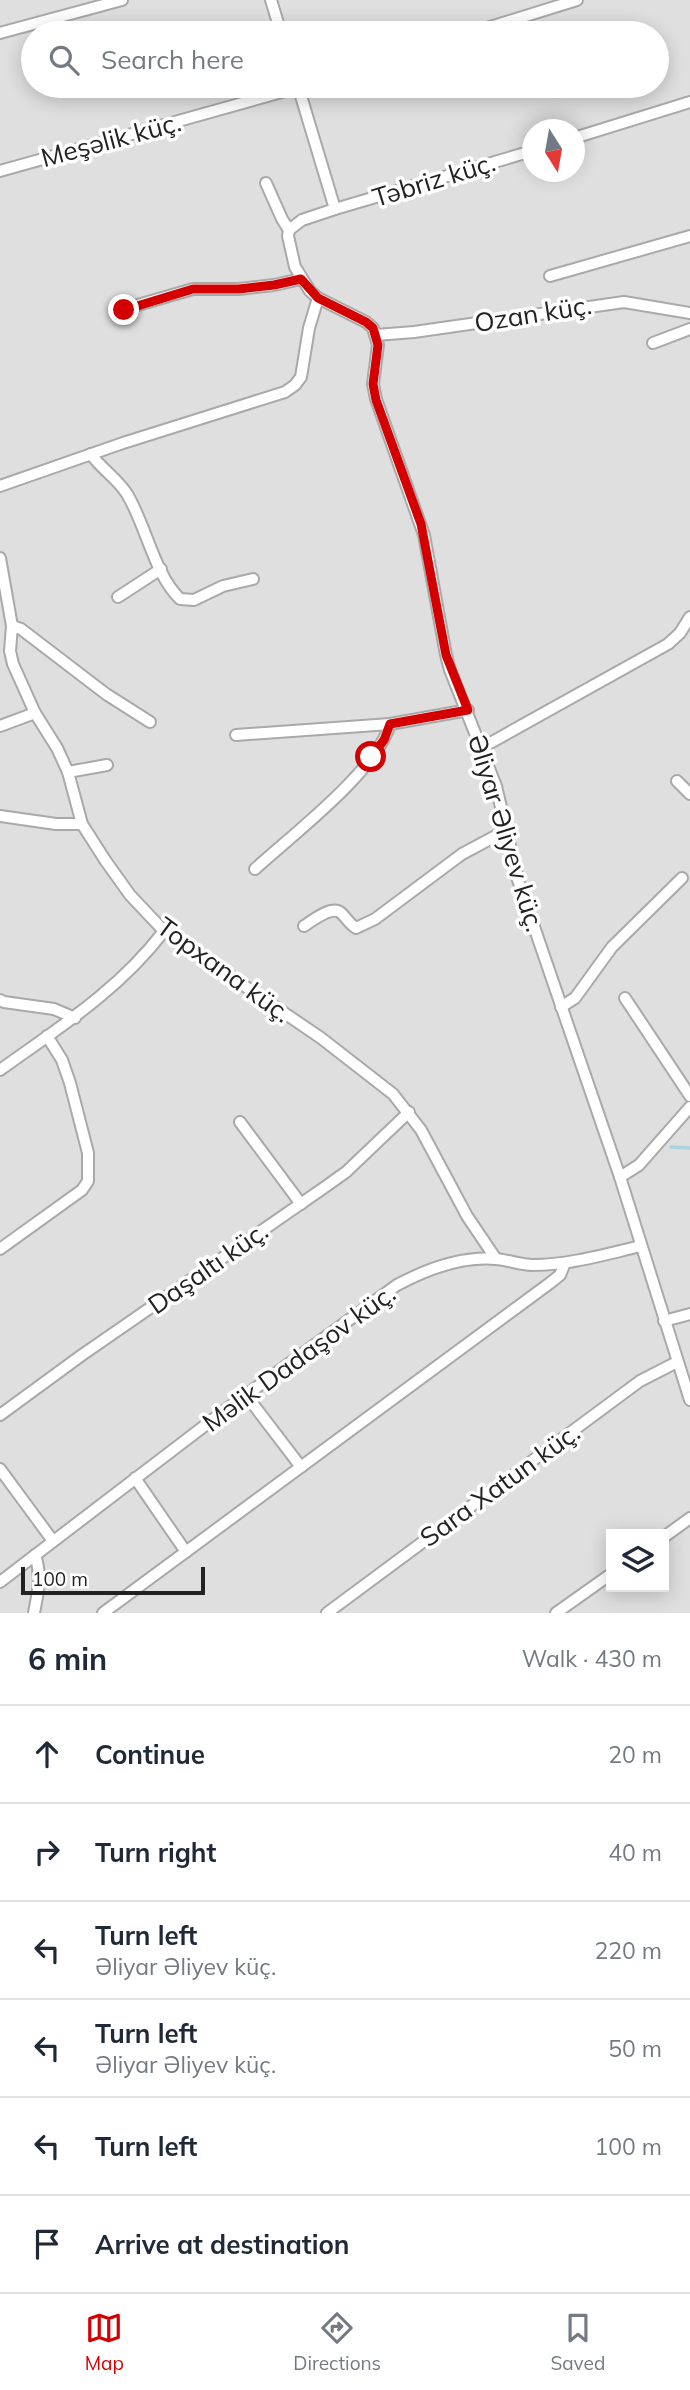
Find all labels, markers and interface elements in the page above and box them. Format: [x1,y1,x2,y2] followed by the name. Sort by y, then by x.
[21,21,669,98] search box
[45,41,83,79] icon: search
[101,43,244,76] text: Search here
[37,105,184,174] street label: Meşəlik küç.
[522,119,585,182] north arrow
[368,145,499,214] street label: Təbriz küç.
[472,288,594,339] street label: Ozan küç.
[108,294,139,325] route end
[461,730,552,936] street label: Əliyar Əliyev küç.
[355,741,386,772] route start
[151,910,298,1029] street label: Topxana küç.
[141,1214,274,1321] street label: Daşaltı küç.
[196,1276,402,1439] street label: Məlik Dadaşov küç.
[413,1416,586,1554] street label: Sara Xatun küç.
[606,1529,669,1592] map controls
[606,1529,669,1592] button: layers
[21,1564,205,1596] scale bar
[32,1567,88,1591] text: 100 m
[28,1640,107,1678] text: 6 min
[522,1644,662,1673] text: Walk · 430 m
[28,1735,66,1773] icon: ahead
[95,1738,205,1771] text: Continue
[608,1740,662,1769] text: 20 m
[28,1833,66,1871] icon: right
[95,1836,216,1869] text: Turn right
[608,1838,662,1867] text: 40 m
[95,1919,197,1952] text: Turn left
[28,1931,66,1969] icon: left
[594,1936,662,1965] text: 220 m
[95,1952,276,1981] text: Əliyar Əliyev küç.
[95,2017,197,2050] text: Turn left
[28,2029,66,2067] icon: left
[608,2034,662,2063] text: 50 m
[95,2050,276,2079] text: Əliyar Əliyev küç.
[28,2127,66,2165] icon: left
[95,2130,197,2163] text: Turn left
[594,2132,662,2161] text: 100 m
[28,2225,66,2263] icon: arrive
[95,2228,350,2261] text: Arrive at destination
[85,2309,124,2375] tab: Map
[293,2309,381,2375] tab: Directions
[550,2309,605,2375] tab: Saved

